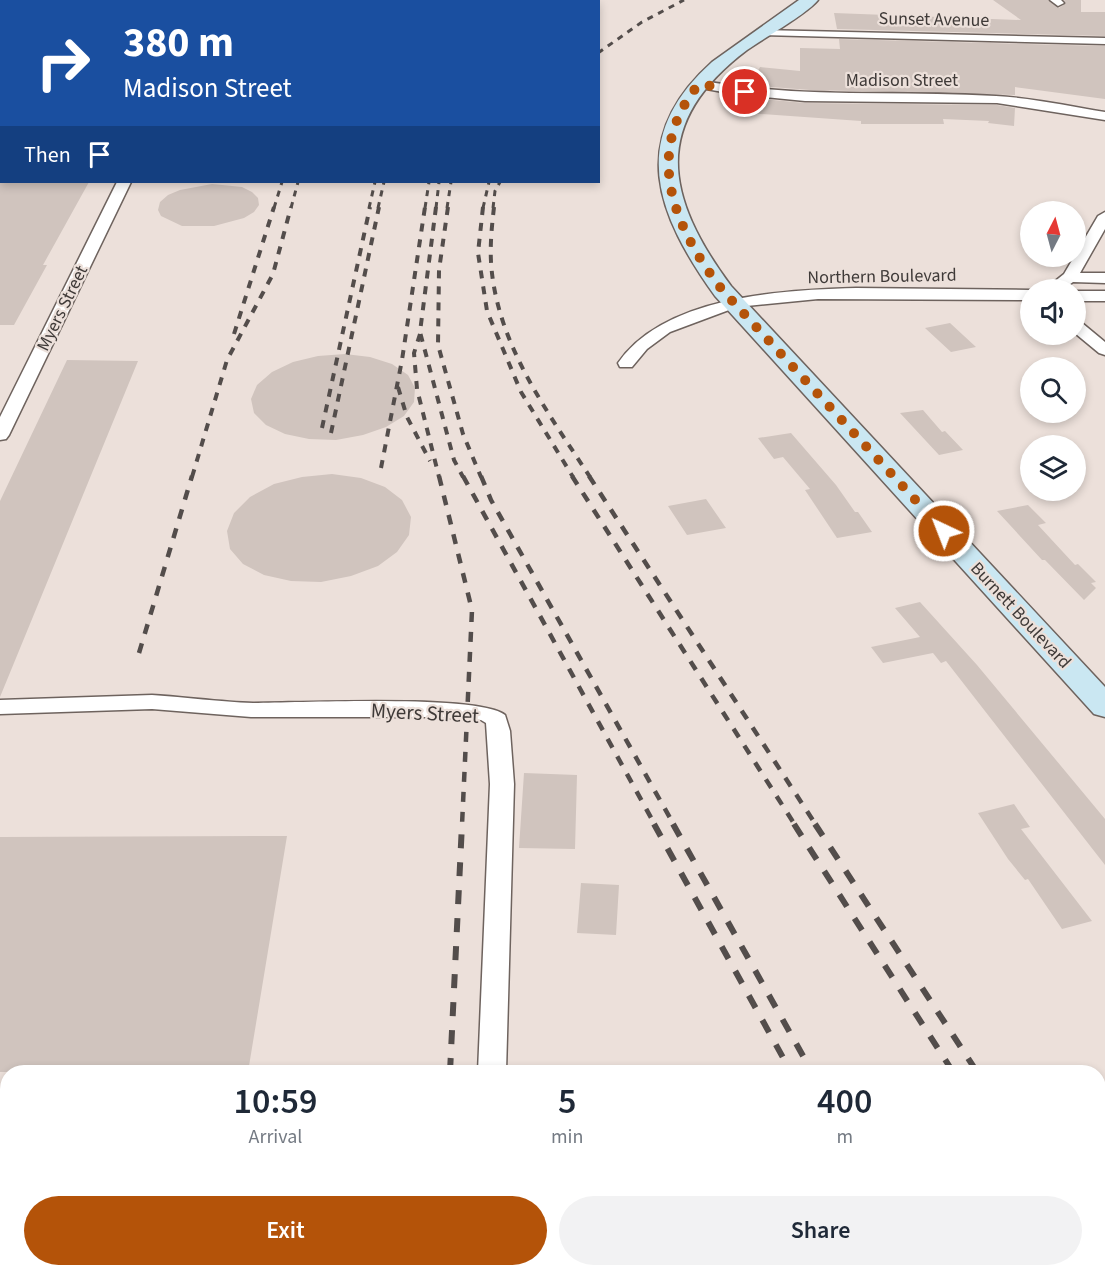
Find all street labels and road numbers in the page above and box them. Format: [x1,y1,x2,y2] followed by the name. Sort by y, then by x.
[878,6,990,33] street label: Sunset Avenue
[846,68,958,93] street label: Madison Street
[31,261,94,355] street label: Myers Street
[807,263,957,290] street label: Northern Boulevard
[965,557,1077,674] street label: Burnett Boulevard
[370,695,480,731] street label: Myers Street

